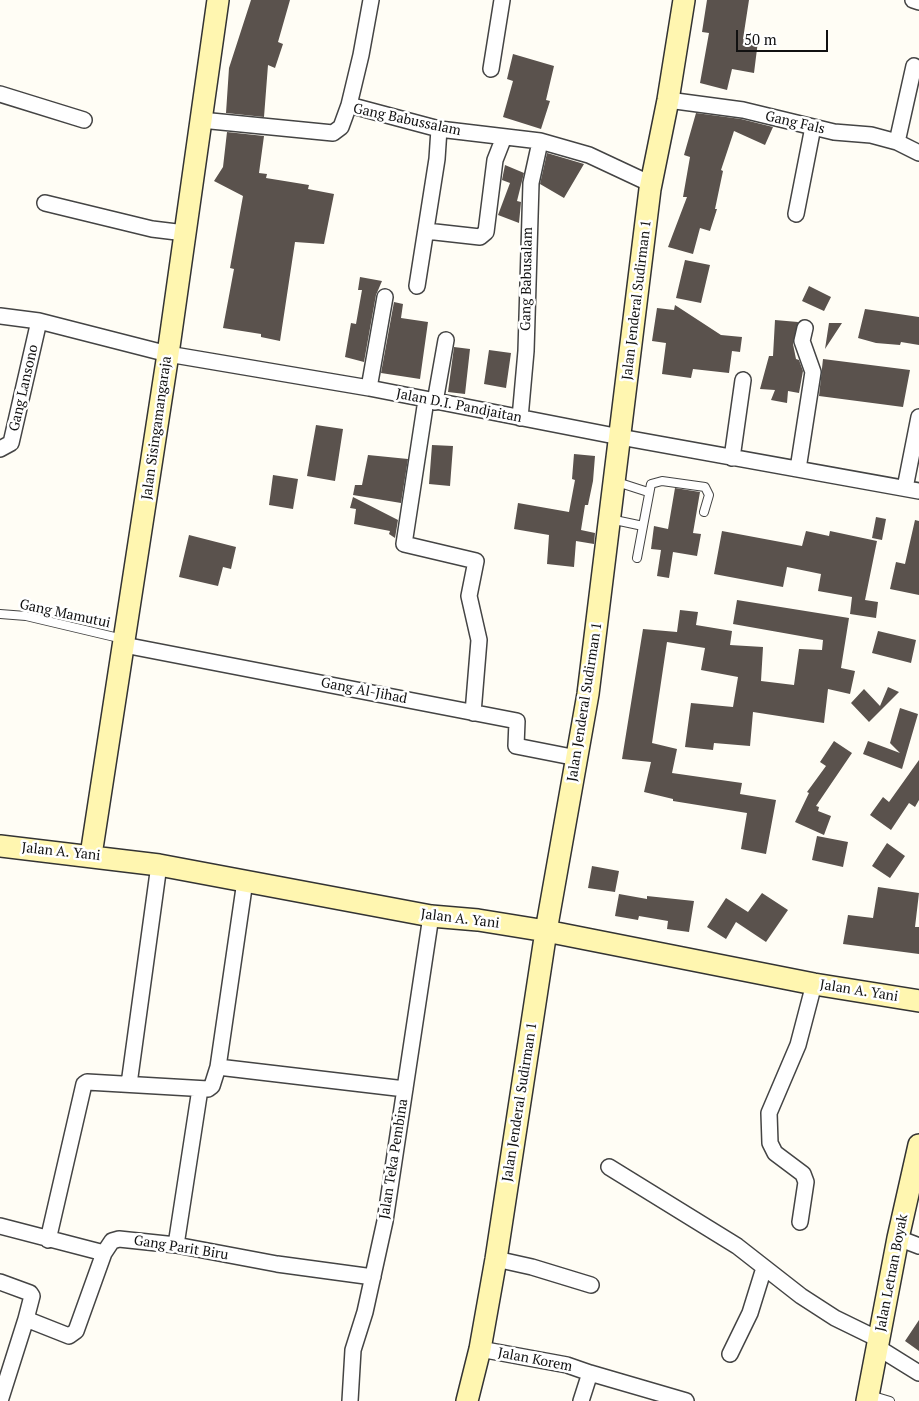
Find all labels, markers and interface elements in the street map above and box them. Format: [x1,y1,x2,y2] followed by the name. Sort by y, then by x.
[739,20,832,52] scale bar
[744,29,777,49] text: 50 m
[352,100,462,140] street label: Gang Babussalam
[764,108,826,138] street label: Gang Fals
[619,219,655,381] street label: Jalan Jenderal Sudirman 1
[518,227,536,331] street label: Gang Babusalam
[6,343,42,433] street label: Gang Lansono
[139,355,175,501] street label: Jalan Sisingamangaraja
[395,386,523,426] street label: Jalan D.I. Pandjaitan
[18,596,112,632] street label: Gang Mamutui
[564,621,606,783] street label: Jalan Jenderal Sudirman 1
[319,674,409,708] street label: Gang Al-Jihad
[21,840,101,864] street label: Jalan A. Yani
[420,906,500,932] street label: Jalan A. Yani
[819,977,899,1005] street label: Jalan A. Yani
[499,1021,541,1183] street label: Jalan Jenderal Sudirman 1
[376,1098,412,1220] street label: Jalan Teka Pembina
[872,1213,912,1333] street label: Jalan Letnan Boyak
[132,1232,230,1264] street label: Gang Parit Biru
[496,1345,574,1375] street label: Jalan Korem

